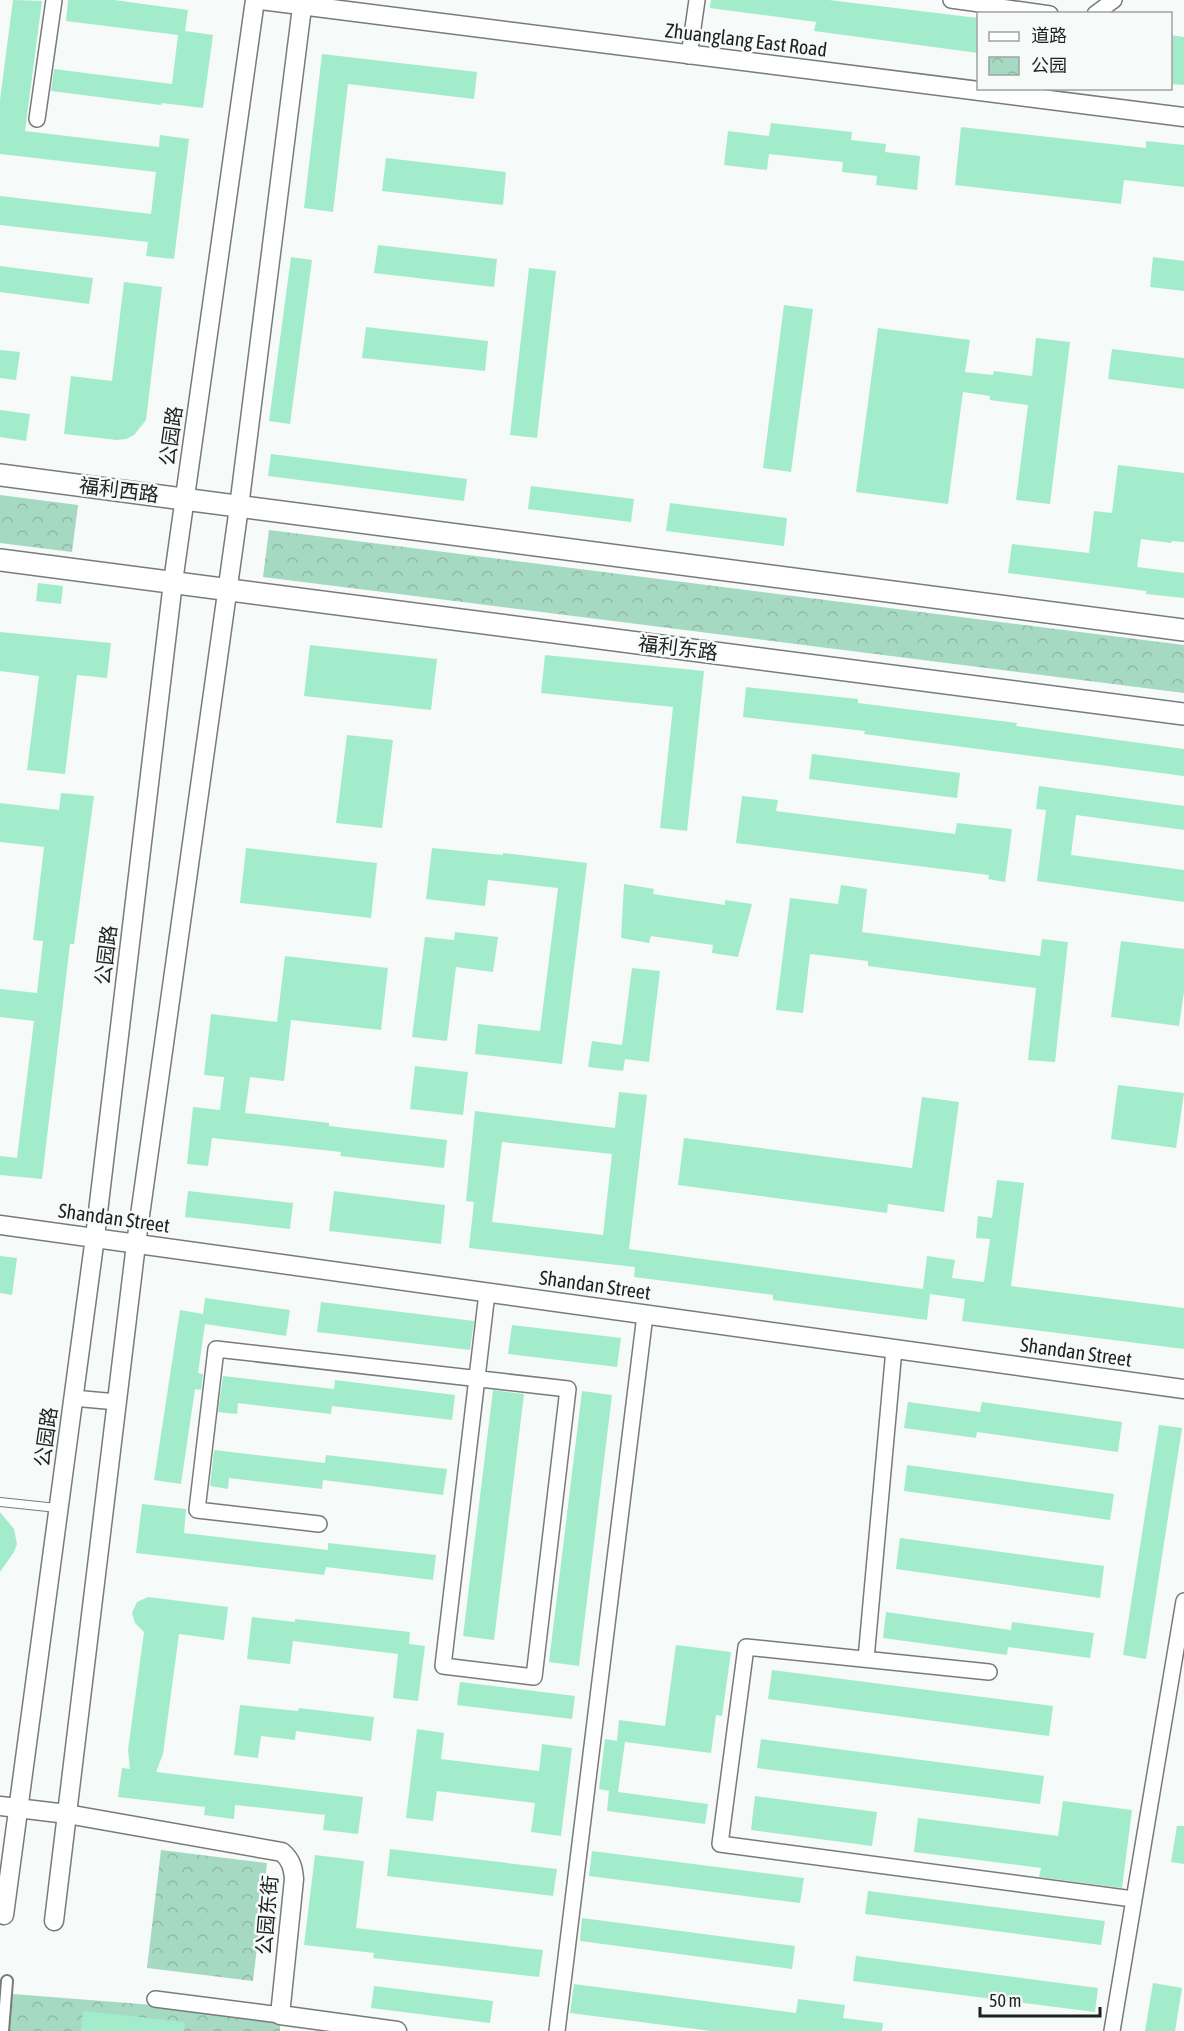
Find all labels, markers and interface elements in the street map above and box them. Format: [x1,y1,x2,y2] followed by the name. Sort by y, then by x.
[977,12,1172,90] legend
[664,18,828,61] street label: Zhuanglang East Road
[1031,25,1067,46] text: 道路
[1031,55,1067,76] text: 公园
[155,405,186,467] street label: 公园路
[78,473,160,506] street label: 福利西路
[637,631,719,664] street label: 福利东路
[90,924,121,986] street label: 公园路
[57,1198,171,1237] street label: Shandan Street
[538,1265,652,1304] street label: Shandan Street
[1019,1332,1133,1371] street label: Shandan Street
[30,1406,61,1468] street label: 公园路
[252,1874,281,1956] street label: 公园东街
[980,1980,1100,2018] scale bar
[989,1990,1021,2011] text: 50 m

